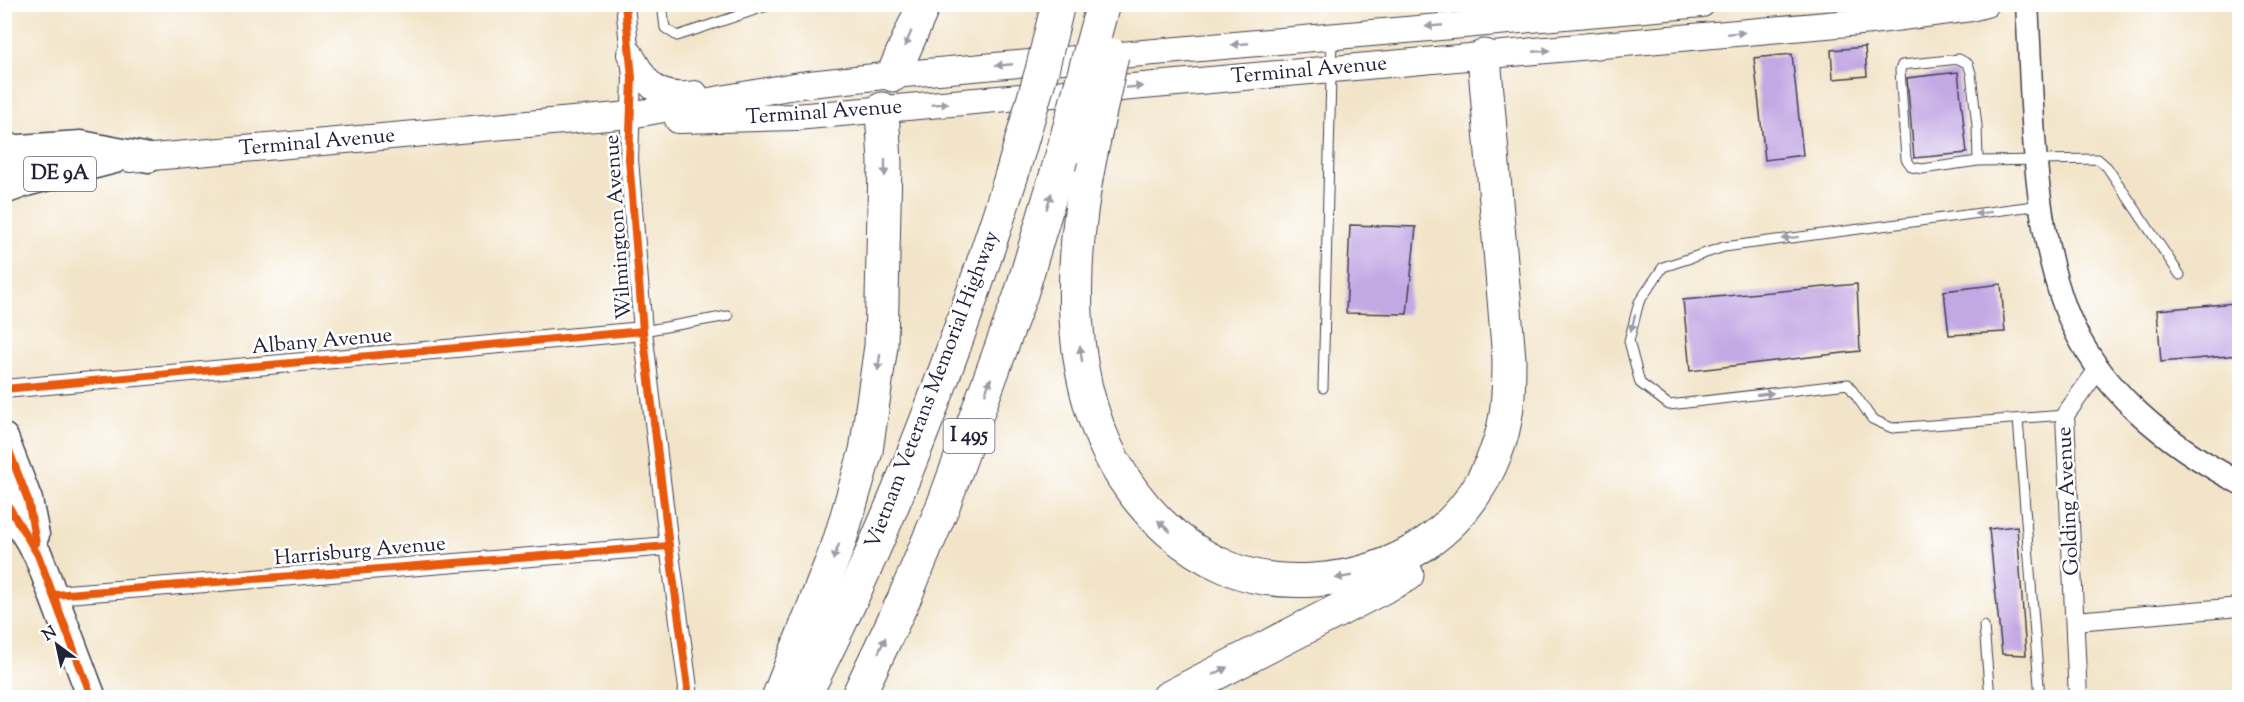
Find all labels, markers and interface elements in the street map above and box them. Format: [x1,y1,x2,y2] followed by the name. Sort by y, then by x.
[1424,22,1443,31] one-way arrow
[1727,28,1746,38] one-way arrow
[903,31,913,49] one-way arrow
[1230,39,1249,49] one-way arrow
[1533,46,1552,56] one-way arrow
[1230,49,1388,93] street label: Terminal Avenue
[994,60,1013,70] one-way arrow
[1125,82,1144,92] one-way arrow
[745,93,903,133] street label: Terminal Avenue
[930,99,949,109] one-way arrow
[238,121,396,165] street label: Terminal Avenue
[598,133,640,321] street label: Wilmington Avenue
[24,157,96,191] road number: DE 9A
[880,158,890,177] one-way arrow
[1045,192,1054,210] one-way arrow
[1974,208,1993,217] one-way arrow
[858,226,1008,553] street label: Vietnam Veterans Memorial Highway
[1780,233,1799,243] one-way arrow
[1628,314,1638,332] one-way arrow
[250,321,394,363] street label: Albany Avenue
[1076,344,1085,363] one-way arrow
[874,353,883,372] one-way arrow
[983,377,993,395] one-way arrow
[1756,389,1775,398] one-way arrow
[944,419,994,453] road number: I 495
[2050,426,2088,576] street label: Golding Avenue
[1157,520,1172,533] one-way arrow
[273,530,447,574] street label: Harrisburg Avenue
[830,543,840,561] one-way arrow
[1335,572,1354,581] one-way arrow
[27,615,87,675] north arrow
[39,621,62,648] text: N
[878,636,887,653] one-way arrow
[1212,666,1229,676] one-way arrow

